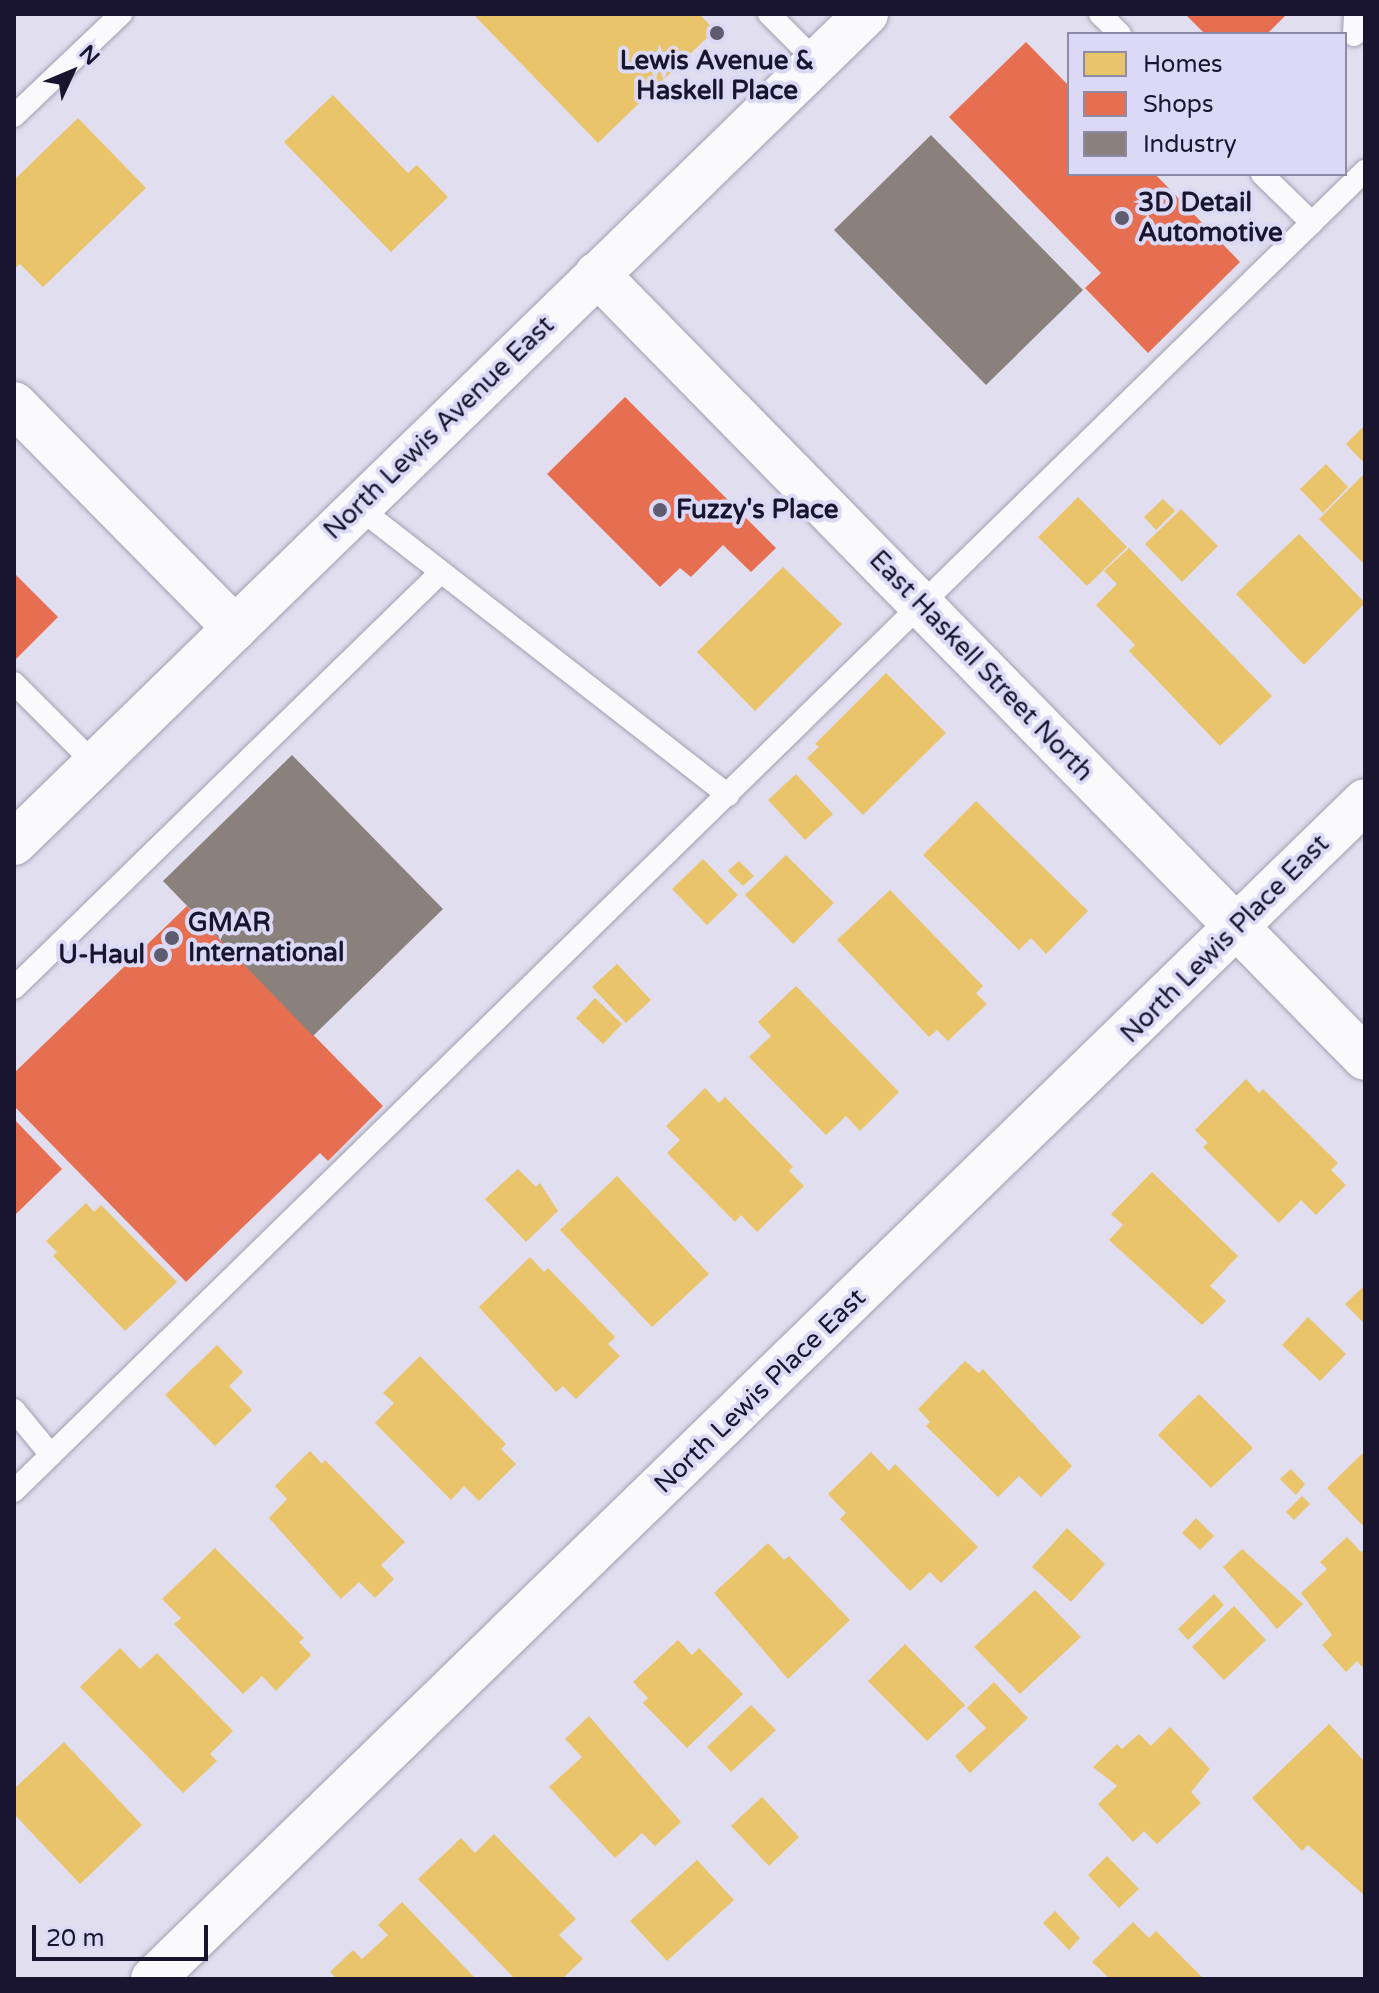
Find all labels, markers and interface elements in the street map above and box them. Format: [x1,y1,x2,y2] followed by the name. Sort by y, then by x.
[708,24,726,42] marker: Lewis Avenue & Haskell Place
[32,32,112,112] north arrow
[1067,32,1347,176] legend
[74,40,105,71] text: N
[620,45,814,106] place label: Lewis Avenue & Haskell Place
[1143,50,1223,79] text: Homes
[1143,90,1213,119] text: Shops
[1143,130,1237,159] text: Industry
[1138,187,1283,248] place label: 3D Detail Automotive
[1113,209,1131,227] marker: 3D Detail Automotive
[317,310,561,546] street label: North Lewis Avenue East
[676,494,838,526] place label: Fuzzy's Place
[651,501,669,519] marker: Fuzzy's Place
[863,544,1099,788] street label: East Haskell Street North
[1114,828,1336,1050] street label: North Lewis Place East
[188,907,344,968] place label: GMAR International
[163,929,181,947] marker: GMAR International
[58,939,145,971] place label: U-Haul
[152,946,170,964] marker: U-Haul
[648,1282,872,1500] street label: North Lewis Place East
[36,1909,212,1959] scale bar
[46,1924,104,1953] text: 20 m

